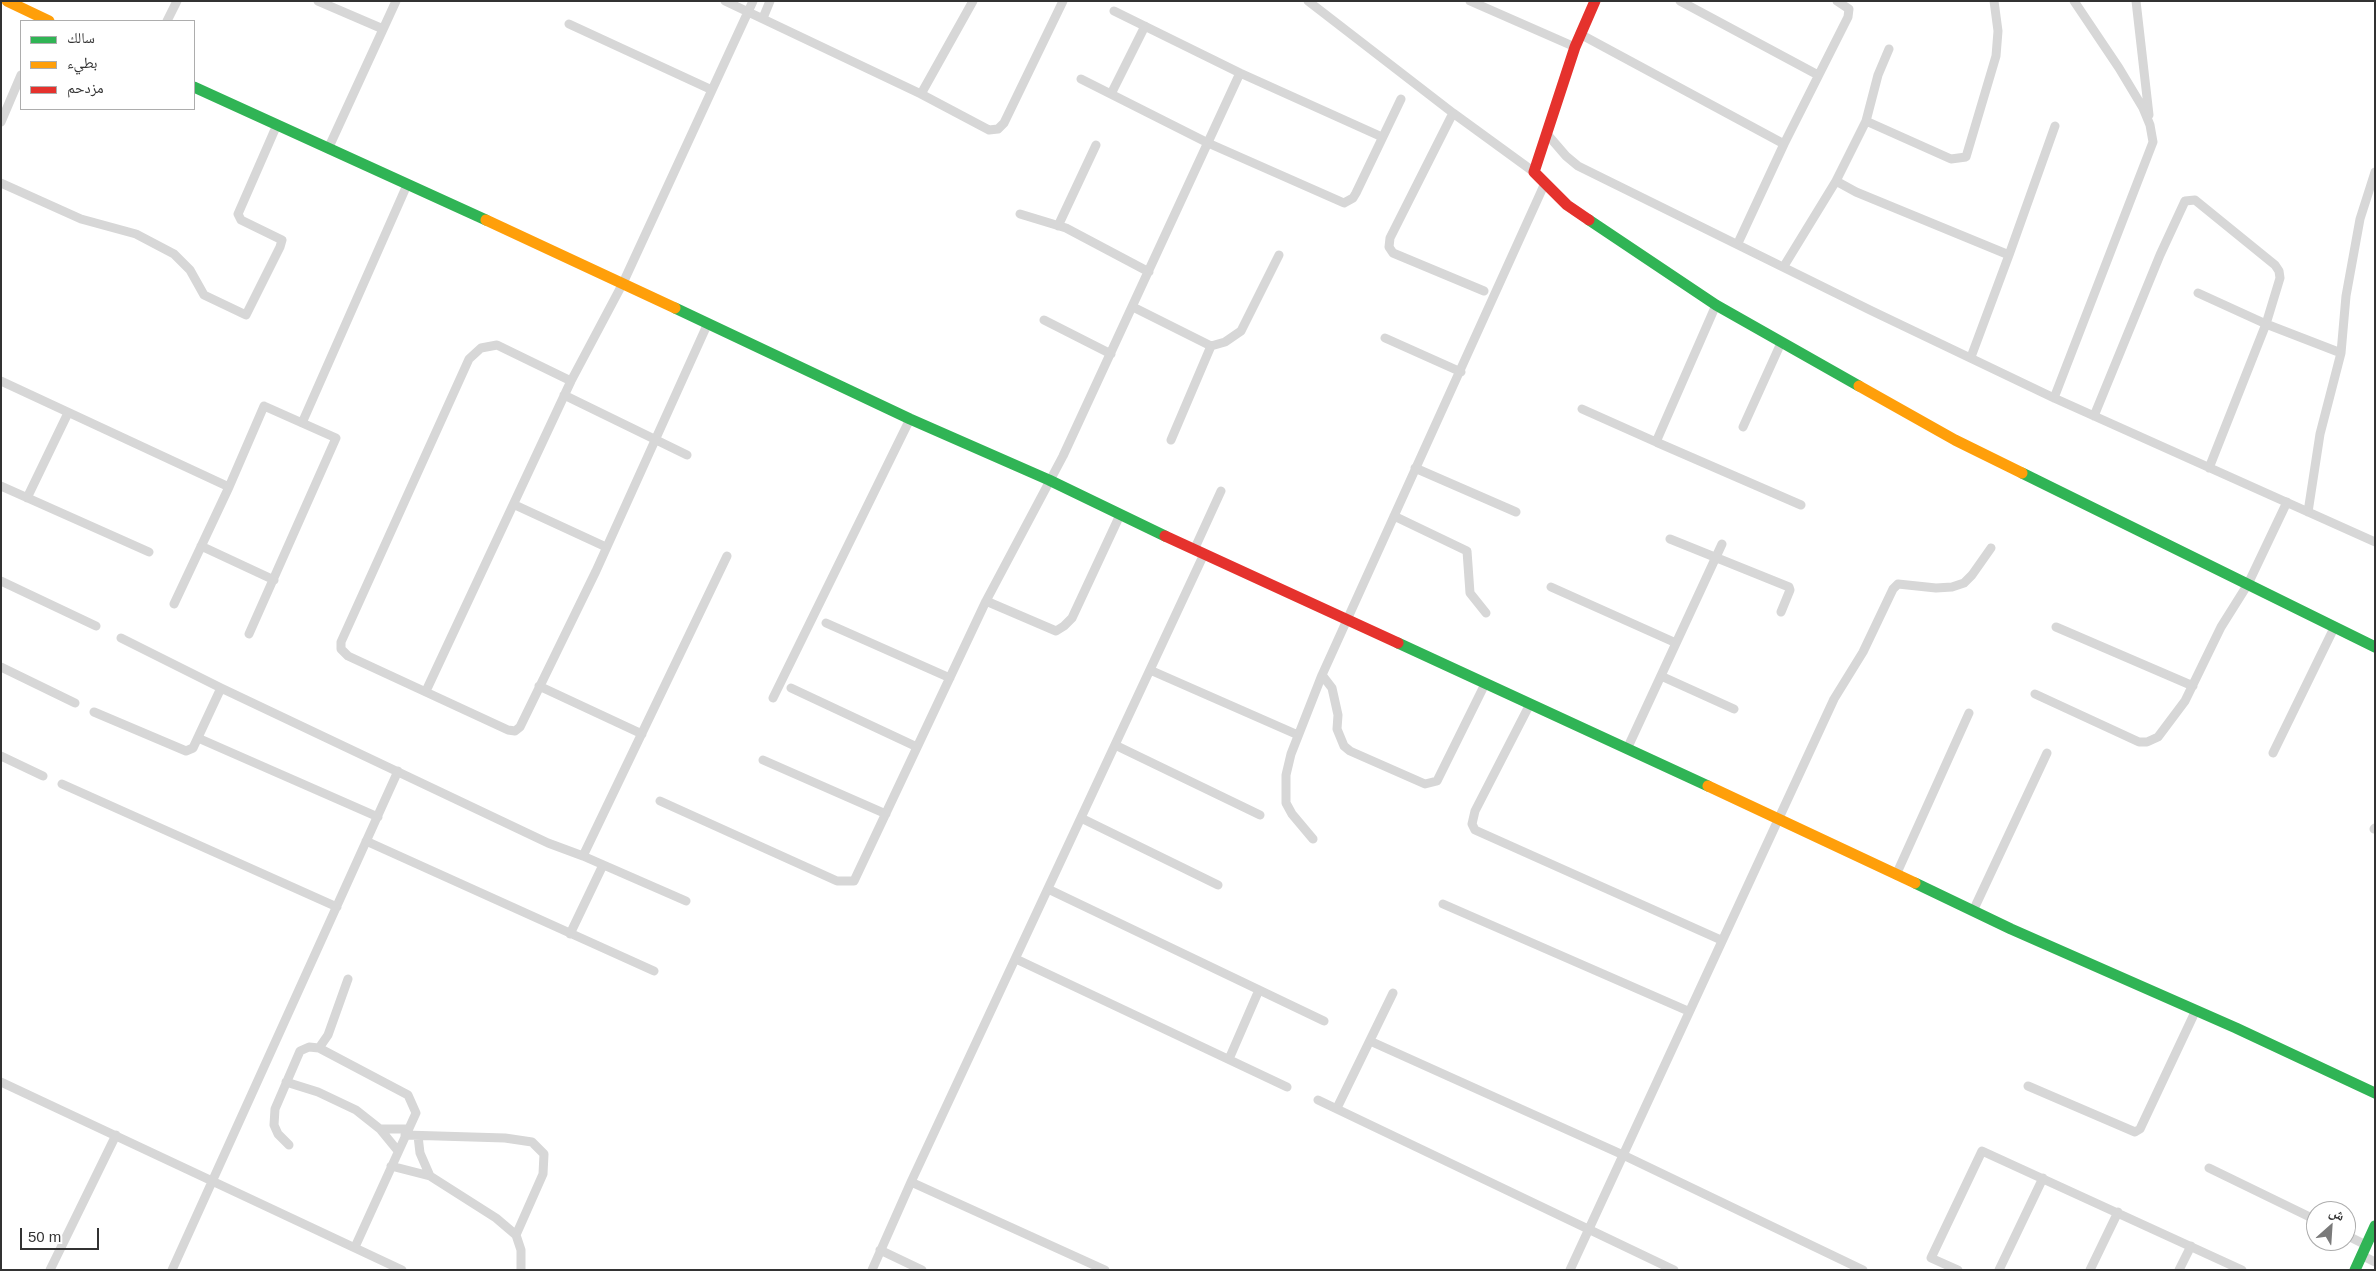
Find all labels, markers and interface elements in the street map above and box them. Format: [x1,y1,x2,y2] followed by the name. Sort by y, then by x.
[20,20,195,110] legend
[67,29,95,46] text: سالك
[67,54,97,71] text: بطيء
[67,79,104,96] text: مزدحم
[2306,1201,2356,1251] north arrow
[2327,1203,2347,1224] text: ش
[22,1218,101,1250] scale bar
[28,1228,61,1245] text: 50 m

